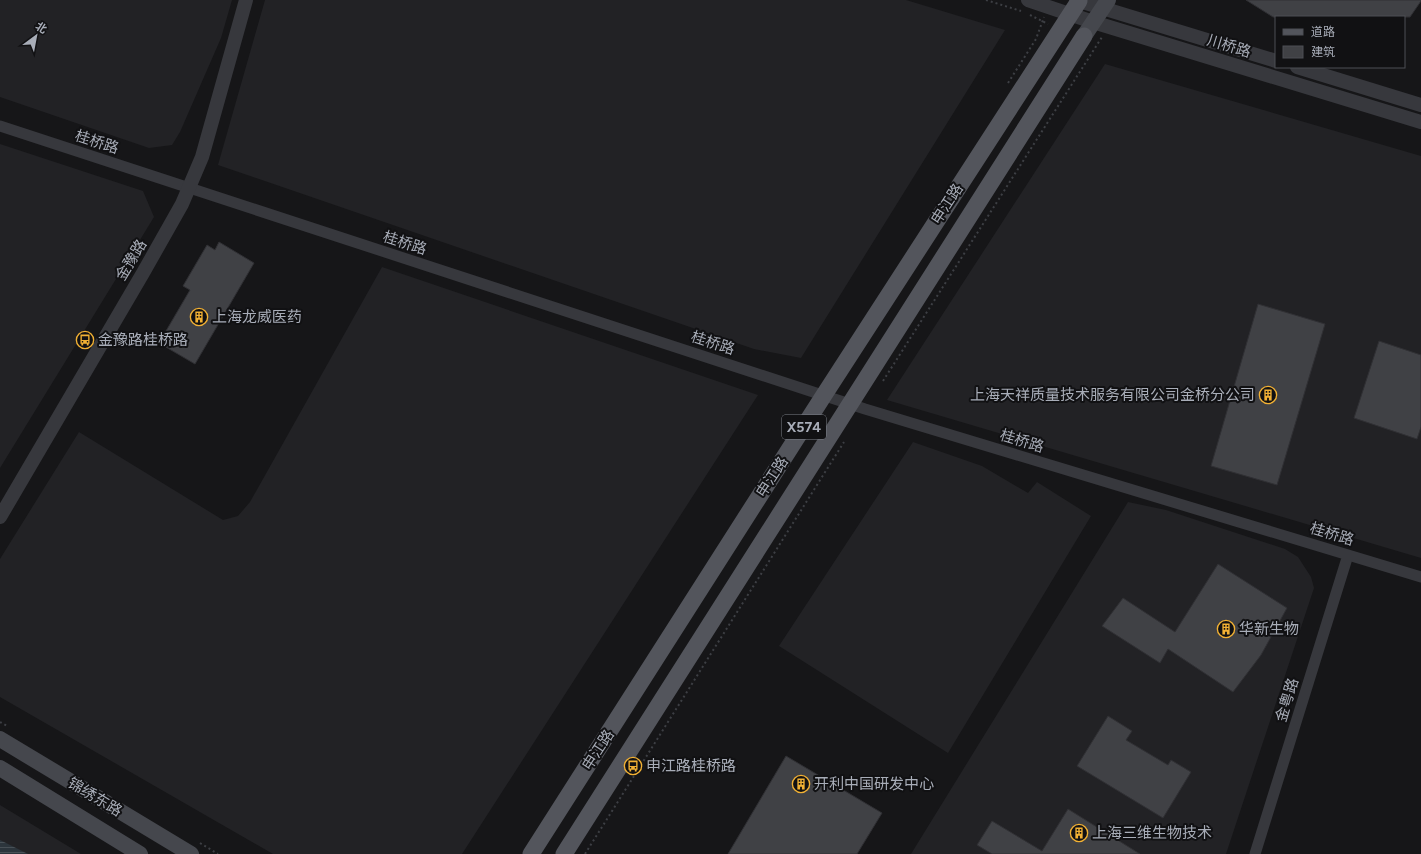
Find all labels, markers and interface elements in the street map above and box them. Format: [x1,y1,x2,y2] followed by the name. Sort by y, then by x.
[16,16,56,56] north arrow
[1275,16,1405,68] legend
[33,20,49,36] text: 北
[1311,25,1335,39] text: 道路
[1205,31,1253,61] street label: 川桥路
[1311,45,1335,59] text: 建筑
[73,126,121,158] street label: 桂桥路
[927,180,967,228] street label: 申江路
[381,227,429,259] street label: 桂桥路
[112,236,150,284] street label: 金豫路
[189,307,209,327] building icon: 上海龙威医药
[212,308,302,326] place label: 上海龙威医药
[689,327,737,359] street label: 桂桥路
[75,330,95,350] bus stop icon: 金豫路桂桥路
[98,331,188,349] place label: 金豫路桂桥路
[1258,385,1278,405] building icon: 上海天祥质量技术服务有限公司金桥分公司
[970,386,1255,404] place label: 上海天祥质量技术服务有限公司金桥分公司
[782,415,826,439] road number: X574
[998,426,1046,456] street label: 桂桥路
[752,453,792,501] street label: 申江路
[1308,519,1356,549] street label: 桂桥路
[1216,619,1236,639] building icon: 华新生物
[1239,620,1299,638] place label: 华新生物
[1272,676,1302,724] street label: 金粤路
[578,726,618,774] street label: 申江路
[623,756,643,776] bus stop icon: 申江路桂桥路
[646,757,736,775] place label: 申江路桂桥路
[65,774,125,820] street label: 锦绣东路
[791,774,811,794] building icon: 开利中国研发中心
[814,775,934,793] place label: 开利中国研发中心
[1069,823,1089,843] building icon: 上海三维生物技术
[1092,824,1212,842] place label: 上海三维生物技术

